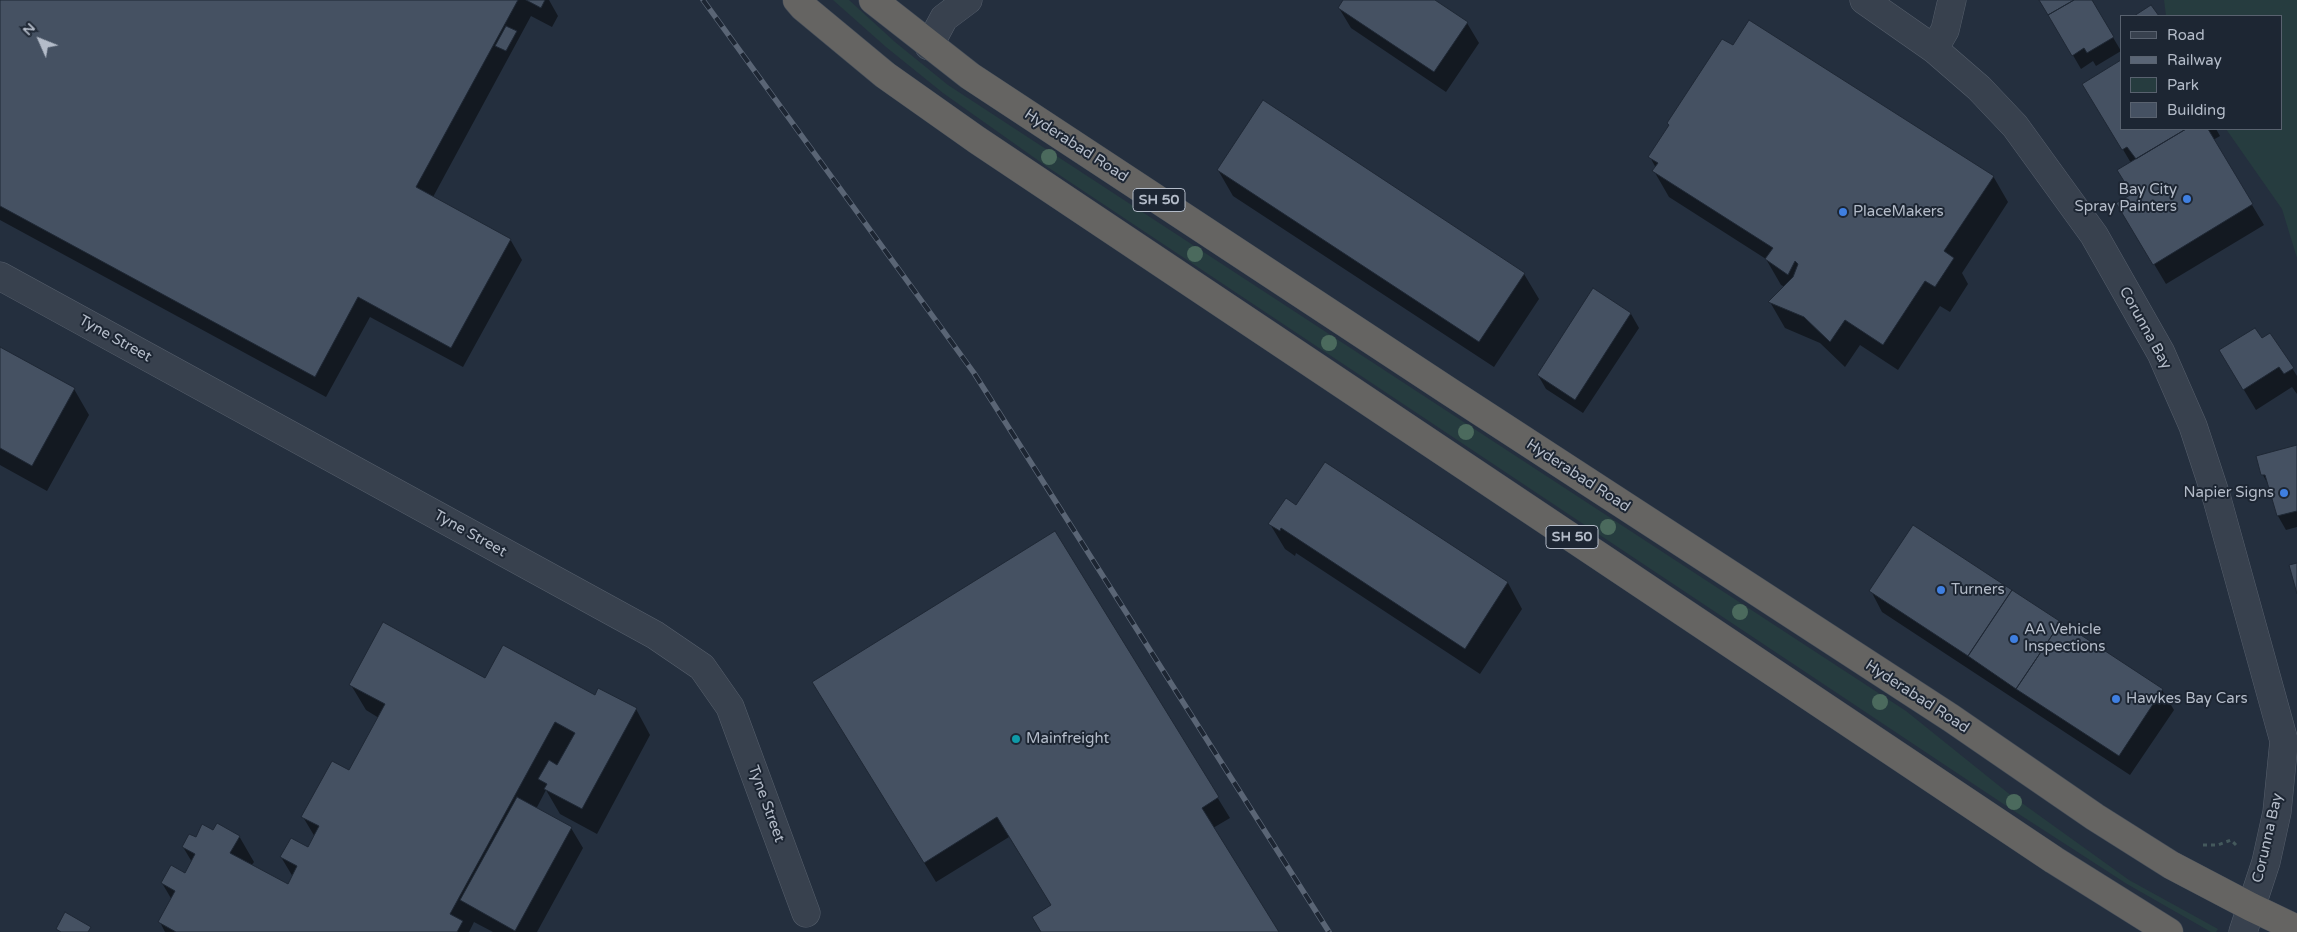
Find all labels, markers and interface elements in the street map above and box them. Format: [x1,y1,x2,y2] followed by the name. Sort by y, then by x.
[15,15,65,65] north arrow
[2120,15,2282,130] legend
[19,19,39,39] text: N
[2167,26,2205,44] text: Road
[2167,51,2222,69] text: Railway
[2167,76,2199,94] text: Park
[2167,101,2226,119] text: Building
[1021,106,1131,186] street label: Hyderabad Road
[2075,181,2177,216] place label: Bay City Spray Painters
[1133,188,1185,212] road number: SH 50
[2181,193,2193,205] marker: Bay City Spray Painters
[1853,203,1944,221] place label: PlaceMakers
[1837,206,1849,218] marker: PlaceMakers
[2115,284,2175,372] street label: Corunna Bay
[75,312,155,366] street label: Tyne Street
[1523,436,1633,516] street label: Hyderabad Road
[2184,484,2274,502] place label: Napier Signs
[2278,487,2290,499] marker: Napier Signs
[430,507,510,561] street label: Tyne Street
[1546,526,1598,548] road number: SH 50
[1951,581,2005,599] place label: Turners
[1935,584,1947,596] marker: Turners
[2024,621,2105,656] place label: AA Vehicle Inspections
[2008,633,2020,645] marker: AA Vehicle Inspections
[1862,657,1972,737] street label: Hyderabad Road
[2126,690,2248,708] place label: Hawkes Bay Cars
[2110,693,2122,705] marker: Hawkes Bay Cars
[1026,730,1109,748] place label: Mainfreight
[1010,733,1022,745] marker: Mainfreight
[744,763,788,845] street label: Tyne Street
[2249,791,2287,885] street label: Corunna Bay

